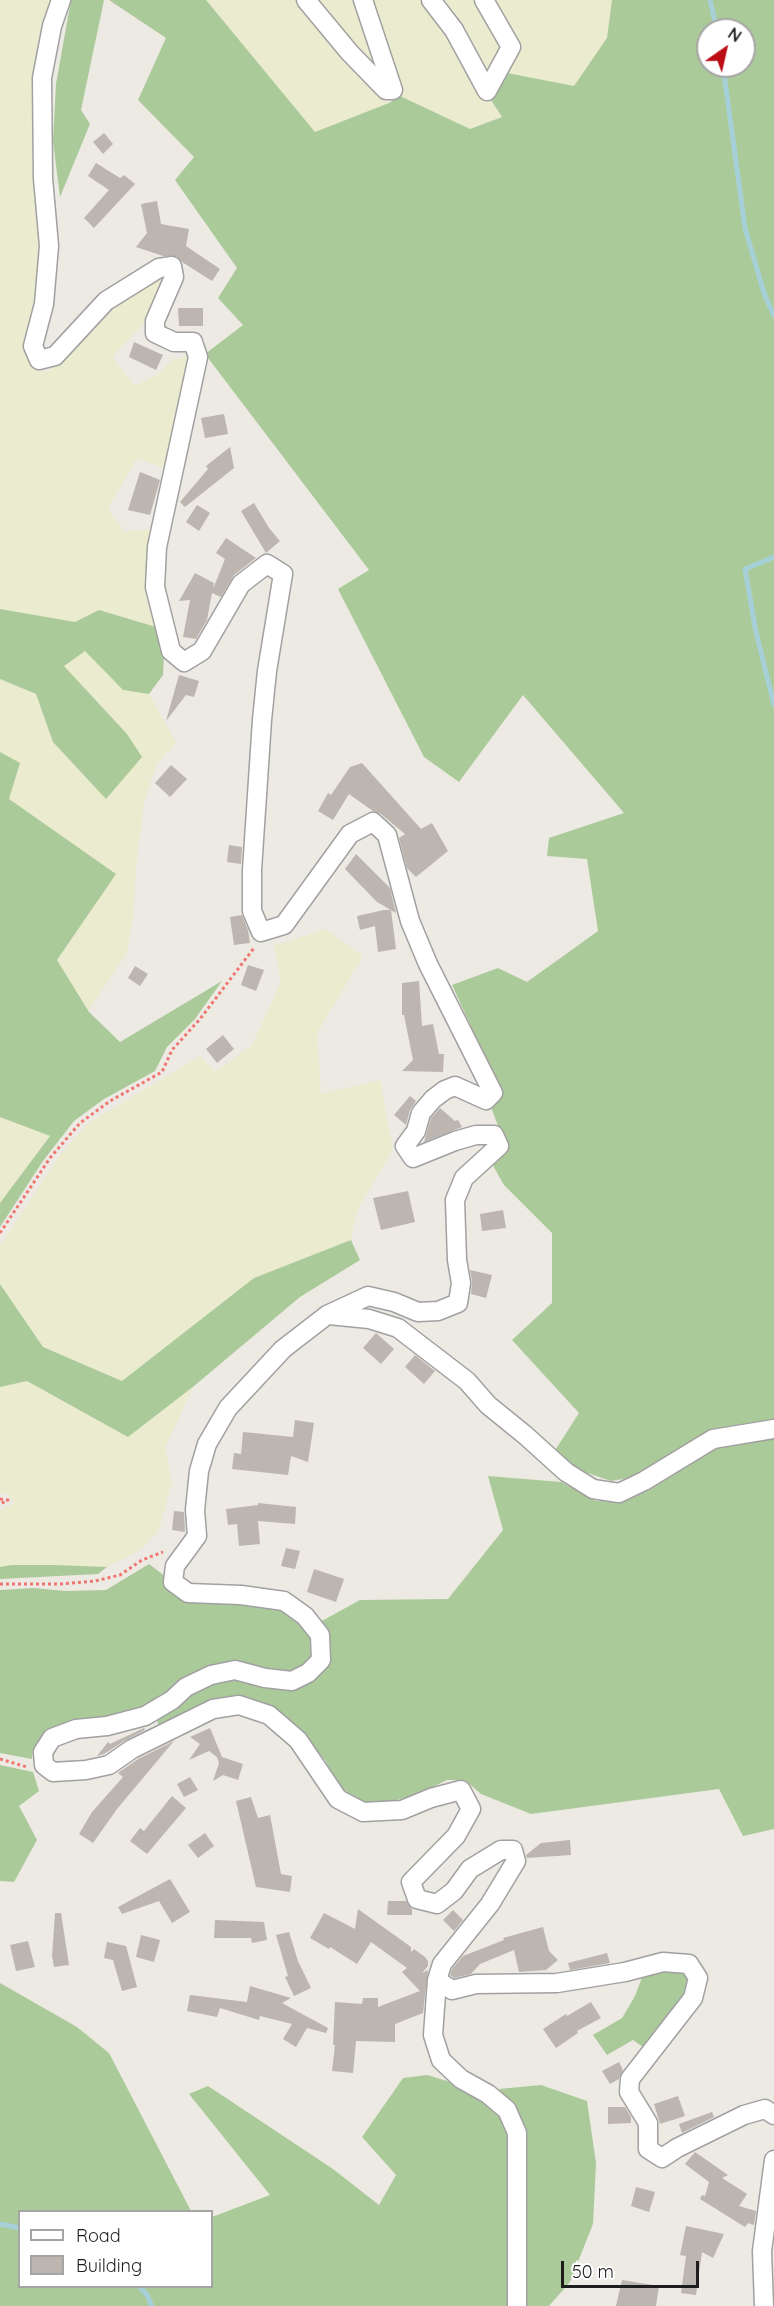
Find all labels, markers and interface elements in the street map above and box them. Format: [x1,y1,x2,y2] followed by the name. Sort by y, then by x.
[696,18,756,78] north arrow
[724,23,745,46] text: N
[18,2210,213,2288] legend
[76,2224,121,2247] text: Road
[564,2249,702,2287] scale bar
[76,2254,142,2277] text: Building
[572,2260,614,2283] text: 50 m

